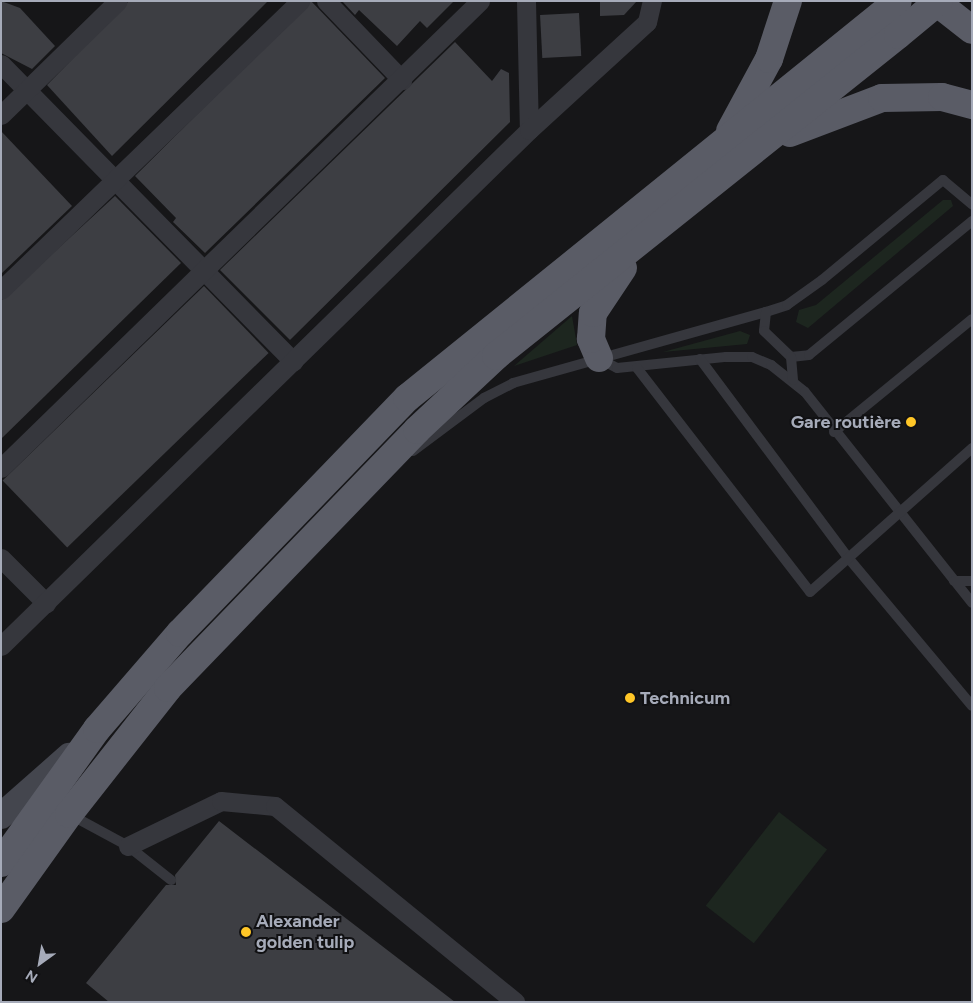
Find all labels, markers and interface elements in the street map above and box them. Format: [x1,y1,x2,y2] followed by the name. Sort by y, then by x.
[791,411,901,433] place label: Gare routière
[905,416,917,428] marker: Gare routière
[640,687,730,709] place label: Technicum
[624,692,636,704] marker: Technicum
[256,911,354,954] place label: Alexander golden tulip
[240,926,252,938] marker: Alexander golden tulip
[15,938,65,988] north arrow
[23,966,41,986] text: N

